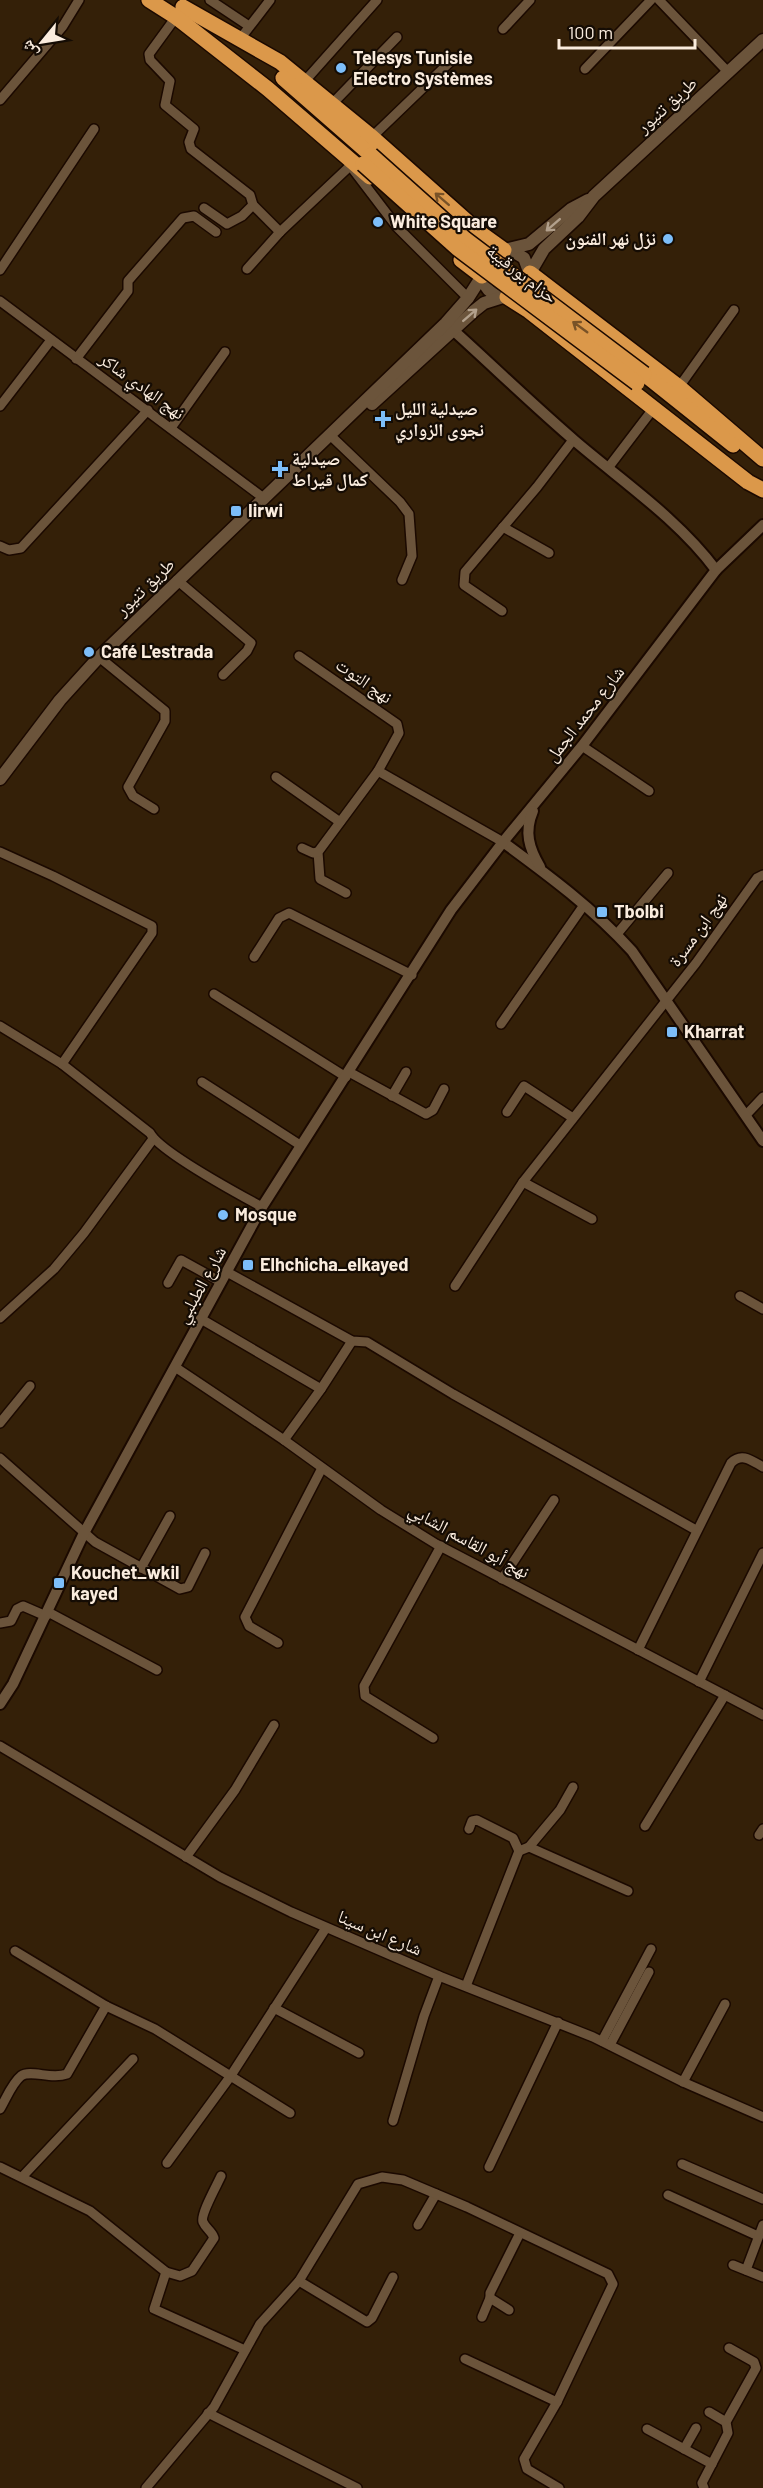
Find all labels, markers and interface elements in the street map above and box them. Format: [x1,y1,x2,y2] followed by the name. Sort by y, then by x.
[12,12,72,72] north arrow
[559,12,696,50] scale bar
[568,21,613,43] text: 100 m
[16,37,42,62] text: ش
[353,46,493,89] place label: Telesys Tunisie Electro Systèmes
[334,61,348,75] marker: Telesys Tunisie Electro Systèmes
[631,71,702,139] street label: طريق تنيور
[435,192,450,206] one-way arrow
[390,210,497,232] place label: White Square
[371,215,385,229] marker: White Square
[546,218,561,232] one-way arrow
[565,227,656,250] place label: نزل نهر الفنون
[661,232,675,246] marker: نزل نهر الفنون
[482,239,562,309] street label: حزام بورقيبة
[462,308,477,322] one-way arrow
[573,321,589,333] one-way arrow
[92,346,190,427] street label: نهج الهادي شاكر
[395,397,484,444] place label: صيدلية الليل نجوى الزواري
[376,412,390,426] marker: صيدلية الليل نجوى الزواري
[292,447,368,491] place label: صيدلية كمال قيراط
[273,462,287,476] marker: صيدلية كمال قيراط
[248,499,283,521] place label: Iirwi
[229,504,243,518] marker: Iirwi
[109,553,179,621] street label: طريق تنيور
[101,640,213,662] place label: Café L'estrada
[82,645,96,659] marker: Café L'estrada
[331,653,397,709] street label: نهج التوت
[540,661,629,766] street label: شارع محمد الجمل
[663,888,733,972] street label: نهج ابن مسرة
[614,900,664,922] place label: Tbolbi
[595,905,609,919] marker: Tbolbi
[684,1020,745,1042] place label: Kharrat
[665,1025,679,1039] marker: Kharrat
[235,1203,297,1225] place label: Mosque
[216,1208,230,1222] marker: Mosque
[170,1242,234,1329] street label: شارع الطبلبي
[260,1253,408,1275] place label: Elhchicha_elkayed
[241,1258,255,1272] marker: Elhchicha_elkayed
[403,1498,534,1587] street label: نهج أبو القاسم الشابي
[71,1561,179,1604] place label: Kouchet_wkil kayed
[52,1576,66,1590] marker: Kouchet_wkil kayed
[335,1905,426,1961] street label: شارع ابن سينا

